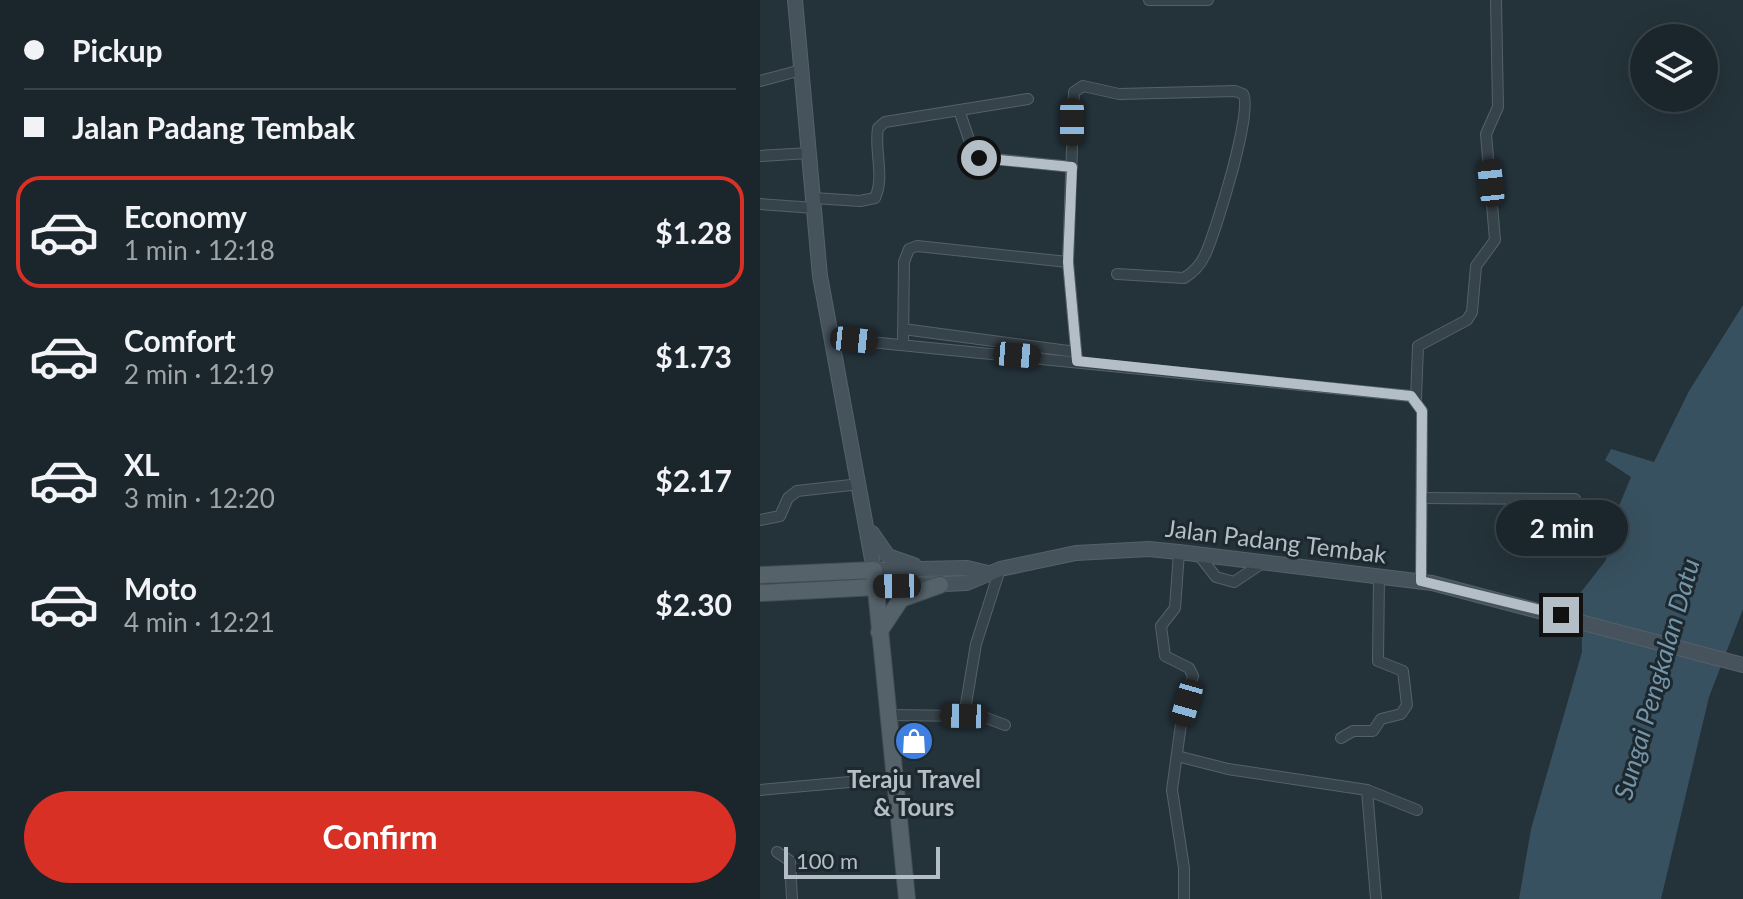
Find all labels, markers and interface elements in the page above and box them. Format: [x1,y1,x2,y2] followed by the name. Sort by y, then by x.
[1630,24,1718,112] map controls
[1630,24,1718,112] button: layers
[72,32,163,68] text: Pickup
[1060,98,1084,146] car
[72,109,355,145] text: Jalan Padang Tembak
[961,140,997,176] route start
[1477,158,1505,208] car
[28,196,100,268] icon: car
[124,198,247,234] text: Economy
[655,214,732,250] text: $1.28
[124,234,275,266] text: 1 min · 12:18
[28,320,100,392] icon: car
[124,322,236,358] text: Comfort
[829,326,879,354] car
[655,338,732,374] text: $1.73
[992,341,1042,369] car
[124,358,275,390] text: 2 min · 12:19
[28,444,100,516] icon: car
[124,446,160,482] text: XL
[655,462,732,498] text: $2.17
[124,482,275,514] text: 3 min · 12:20
[1495,499,1627,555] callout: 2 min
[1530,512,1594,544] text: 2 min
[1164,513,1389,569] street label: Jalan Padang Tembak
[1606,554,1706,803] water label: Sungai Pengkalan Datu
[28,568,100,640] icon: car
[124,570,197,606] text: Moto
[873,574,921,598] car
[655,586,732,622] text: $2.30
[1543,597,1579,633] route end
[124,606,275,638] text: 4 min · 12:21
[1169,677,1205,729] car
[940,704,988,728] car
[893,720,935,762] shop icon: Teraju Travel & Tours
[847,764,981,821] place label: Teraju Travel & Tours
[24,791,736,883] button: Confirm
[784,843,940,879] scale bar
[796,847,858,874] text: 100 m

